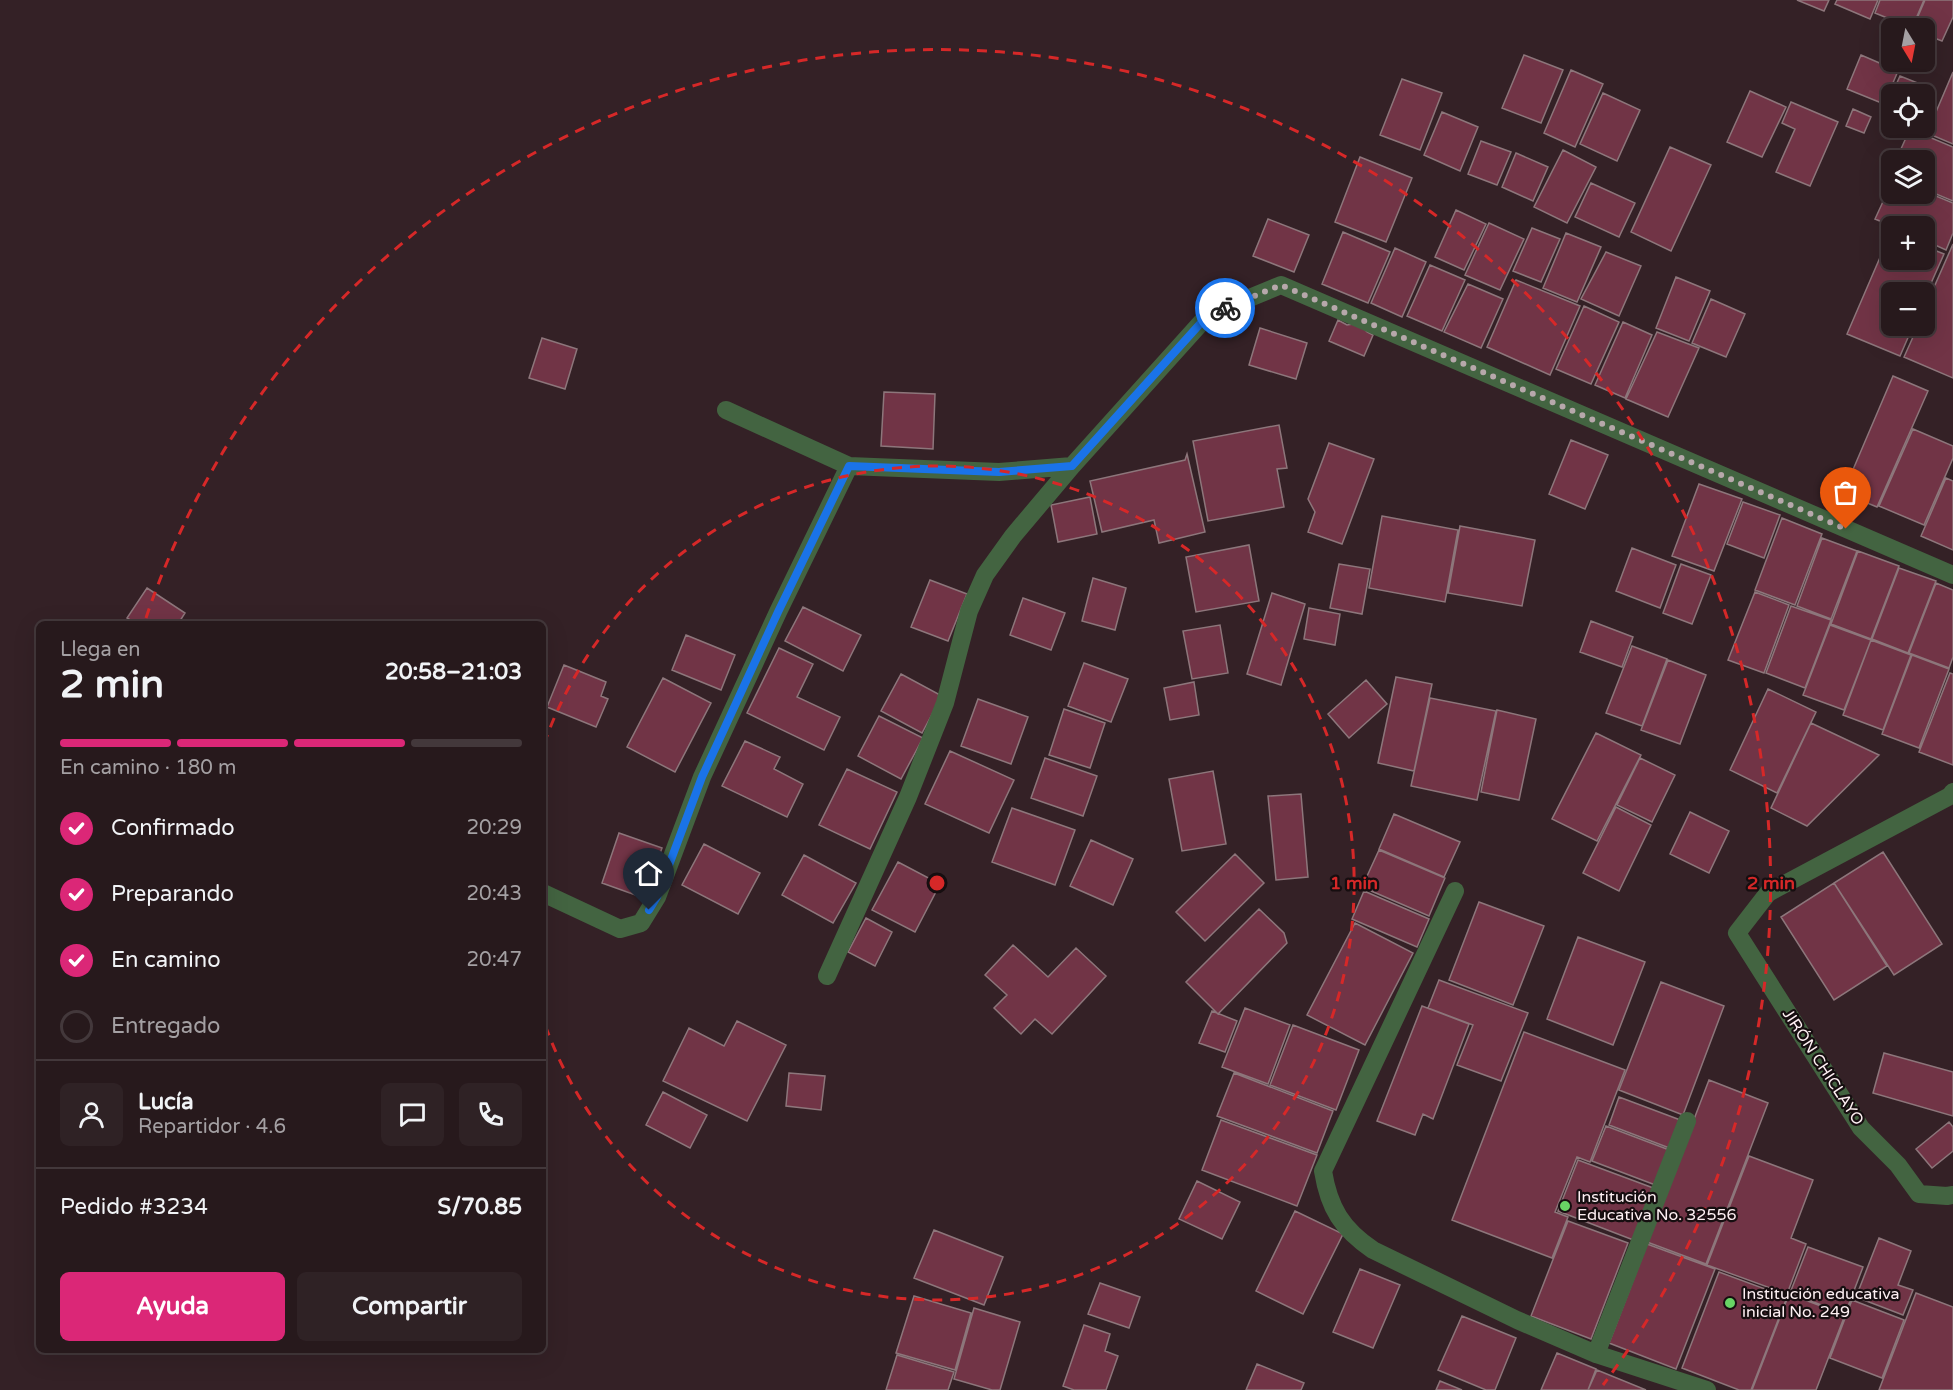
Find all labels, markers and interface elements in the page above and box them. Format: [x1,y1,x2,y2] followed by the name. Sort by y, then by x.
[1881,18,1935,72] north arrow
[1881,18,1935,336] map controls
[1881,84,1935,138] button: locate
[1881,150,1935,204] button: layers
[1881,216,1935,270] button: +
[1195,278,1255,338] courier
[1881,282,1935,336] button: −
[1209,292,1242,325] icon: bike
[1820,467,1871,529] pin
[1829,476,1862,509] icon: bag
[60,638,140,662] text: Llega en
[385,659,522,685] text: 20:58–21:03
[60,661,164,708] text: 2 min
[60,756,236,780] text: En camino · 180 m
[60,812,93,845] icon: check
[111,815,235,841] text: Confirmado
[467,816,522,840] text: 20:29
[623,848,674,910] pin
[632,857,665,890] icon: home
[1330,872,1378,894] text: 1 min
[1747,872,1795,894] text: 2 min
[927,873,947,893] centre of rings
[60,878,93,911] icon: check
[111,881,234,907] text: Preparando
[467,882,522,906] text: 20:43
[60,944,93,977] icon: check
[111,947,221,973] text: En camino
[467,948,522,972] text: 20:47
[1778,1005,1868,1129] street label: JIRÓN CHICLAYO
[111,1013,220,1039] text: Entregado
[60,1083,123,1146] button: person
[381,1083,444,1146] button: chat
[459,1083,522,1146] button: phone
[138,1089,194,1115] text: Lucía
[138,1115,286,1139] text: Repartidor · 4.6
[1577,1187,1737,1225] place label: Institución Educativa No. 32556
[60,1194,208,1220] text: Pedido #3234
[438,1194,522,1220] text: S/70.85
[1558,1199,1572,1213] marker: Institución Educativa No. 32556
[60,1272,285,1341] button: Ayuda
[297,1272,522,1341] button: Compartir
[1742,1284,1900,1322] place label: Institución educativa inicial No. 249
[1723,1296,1737,1310] marker: Institución educativa inicial No. 249

